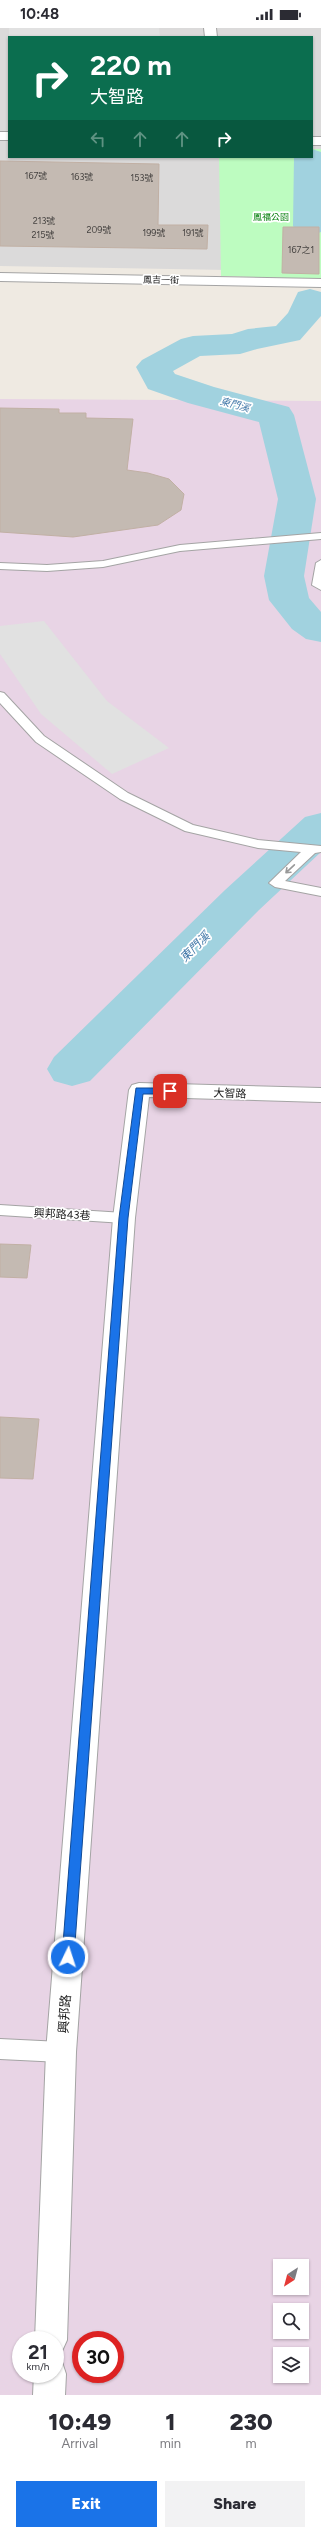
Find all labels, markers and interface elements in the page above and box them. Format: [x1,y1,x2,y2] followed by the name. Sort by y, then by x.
[20,5,59,23] text: 10:48
[90,48,172,82] text: 220 m
[24,52,76,104] icon: right
[90,86,144,108] text: 大智路
[87,128,109,150] icon: left
[129,128,151,150] icon: ahead
[171,128,193,150] icon: ahead
[213,128,235,150] icon: right
[25,170,47,181] house number: 167號
[71,171,93,182] house number: 163號
[131,172,153,183] house number: 153號
[253,211,289,222] park label: 鳳福公園
[33,215,55,226] house number: 213號
[87,224,111,235] house number: 209號
[143,227,165,238] house number: 199號
[182,227,204,238] house number: 191號
[32,229,54,240] house number: 215號
[288,244,314,255] house number: 167之1
[143,274,179,285] street label: 鳳吉一街
[219,394,253,415] water label: 東門溪
[285,865,295,874] one-way arrow
[177,928,214,965] water label: 東門溪
[153,1074,187,1108] pin
[159,1080,181,1102] icon: arrive
[213,1086,247,1101] street label: 大智路
[33,1207,91,1222] street label: 興邦路43巷
[47,1936,89,1978] position arrow
[56,1994,73,2034] street label: 興邦路
[273,2259,309,2295] north arrow
[273,2259,309,2383] map controls
[273,2303,309,2339] button: search
[72,2331,124,2383] speed limit sign: 30
[28,2340,48,2364] text: 21
[273,2347,309,2383] button: layers
[27,2360,49,2373] text: km/h
[48,2407,111,2436] text: 10:49
[165,2407,176,2436] text: 1
[229,2407,273,2436] text: 230
[62,2436,98,2451] text: Arrival
[160,2436,181,2451] text: min
[245,2436,257,2451] text: m
[16,2481,157,2527] button: Exit
[165,2481,305,2527] button: Share

